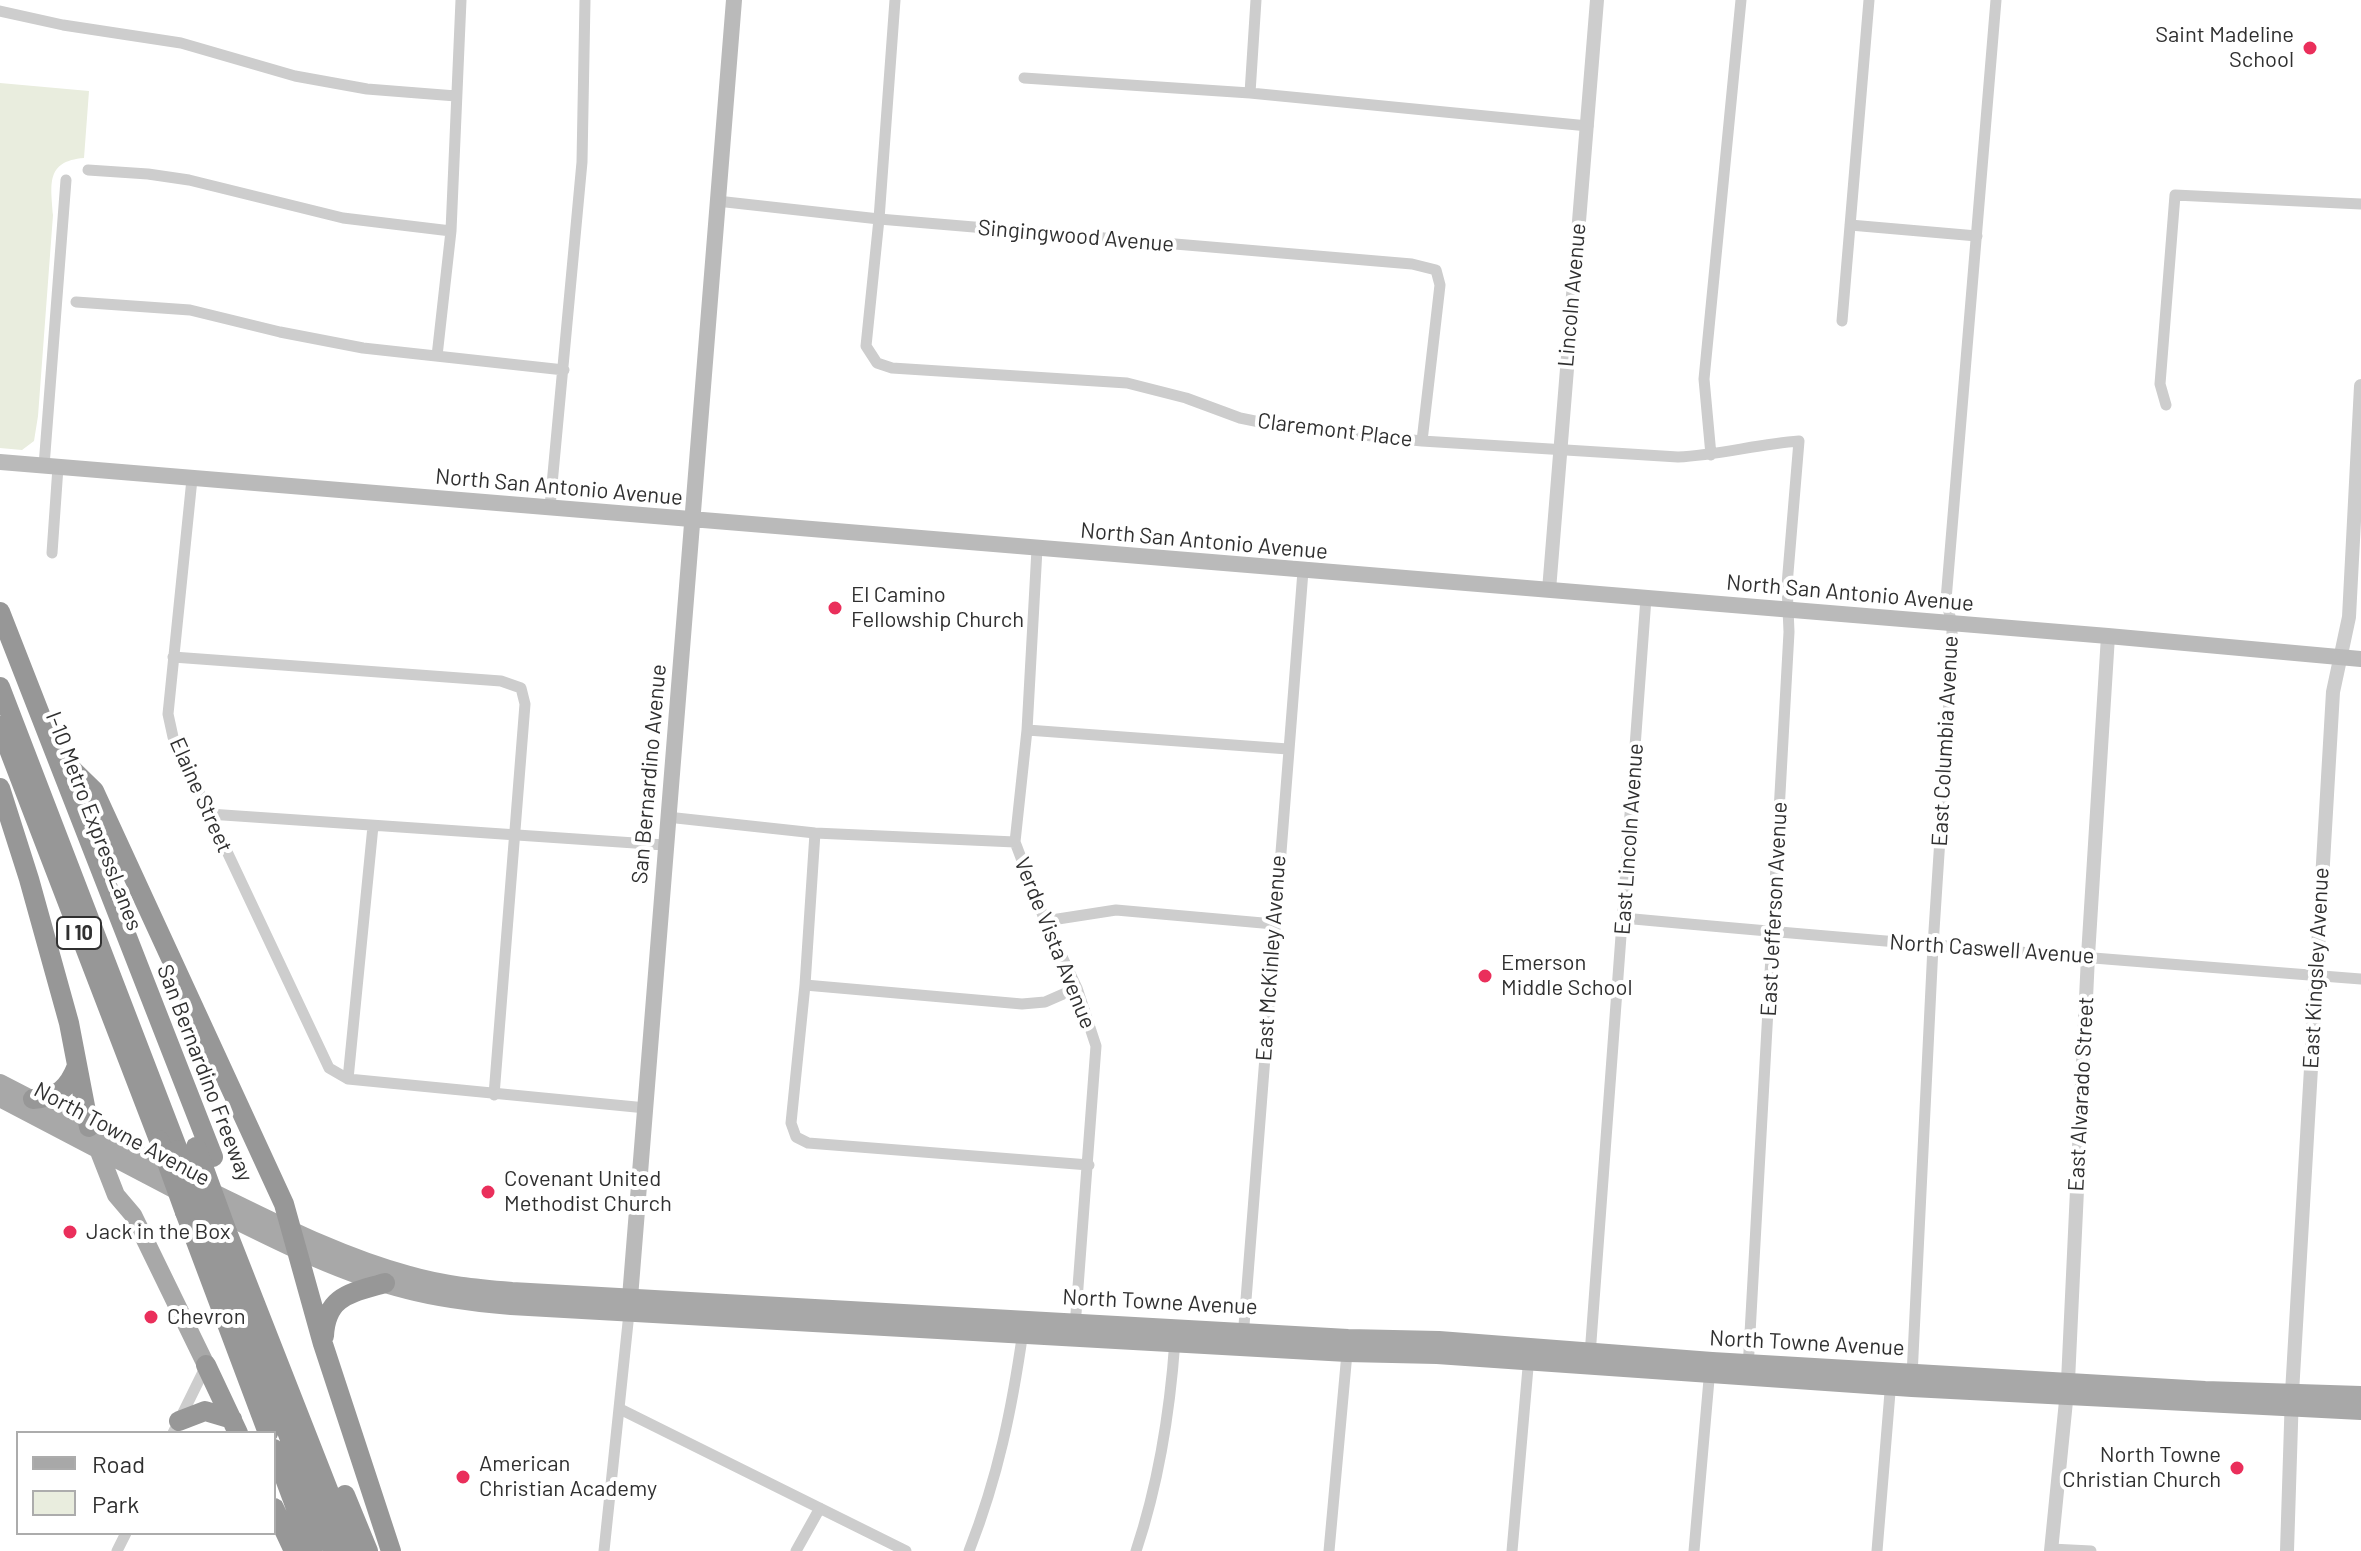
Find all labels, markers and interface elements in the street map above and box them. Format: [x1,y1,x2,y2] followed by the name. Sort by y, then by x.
[2155,22,2294,74] place label: Saint Madeline School
[2301,39,2319,57] marker: Saint Madeline School
[977,214,1175,258] street label: Singingwood Avenue
[1553,222,1591,368] street label: Lincoln Avenue
[1256,407,1414,453] street label: Claremont Place
[434,463,684,511] street label: North San Antonio Avenue
[1079,517,1329,565] street label: North San Antonio Avenue
[1725,569,1975,617] street label: North San Antonio Avenue
[851,582,1024,634] place label: El Camino Fellowship Church
[826,599,844,617] marker: El Camino Fellowship Church
[1926,635,1964,847] street label: East Columbia Avenue
[626,663,672,885] street label: San Bernardino Avenue
[40,708,148,934] street label: I-10 Metro ExpressLanes
[164,733,238,857] street label: Elaine Street
[1609,742,1649,936] street label: East Lincoln Avenue
[1755,801,1793,1017] street label: East Jefferson Avenue
[1009,854,1101,1032] street label: Verde Vista Avenue
[1251,854,1291,1062] street label: East McKinley Avenue
[2298,867,2334,1069] street label: East Kingsley Avenue
[57,917,101,949] road number: I 10
[1889,929,2095,969] street label: North Caswell Avenue
[1501,950,1633,1002] place label: Emerson Middle School
[151,961,259,1185] street label: San Bernardino Freeway
[1476,967,1494,985] marker: Emerson Middle School
[2063,996,2099,1192] street label: East Alvarado Street
[29,1076,215,1192] street label: North Towne Avenue
[504,1166,672,1218] place label: Covenant United Methodist Church
[479,1183,497,1201] marker: Covenant United Methodist Church
[86,1219,231,1245] place label: Jack in the Box
[61,1223,79,1241] marker: Jack in the Box
[1062,1284,1258,1320] street label: North Towne Avenue
[167,1304,246,1330] place label: Chevron
[142,1308,160,1326] marker: Chevron
[1709,1325,1905,1361] street label: North Towne Avenue
[16,1431,276,1535] legend
[2062,1442,2221,1494] place label: North Towne Christian Church
[92,1449,145,1478] text: Road
[479,1451,657,1502] place label: American Christian Academy
[2228,1459,2246,1477] marker: North Towne Christian Church
[454,1468,472,1486] marker: American Christian Academy
[92,1489,139,1518] text: Park

